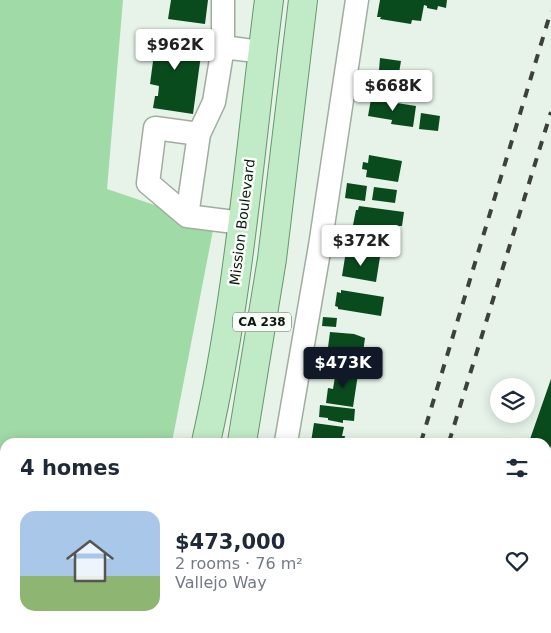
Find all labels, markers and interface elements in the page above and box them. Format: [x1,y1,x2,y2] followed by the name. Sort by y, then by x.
[140,28,210,71] pin: $962K
[147,35,203,54] text: $962K
[358,70,428,112] pin: $668K
[365,76,421,95] text: $668K
[226,158,258,286] street label: Mission Boulevard
[326,224,396,267] pin: $372K
[333,231,389,250] text: $372K
[233,313,291,332] road number: CA 238
[308,346,378,389] pin: $473K
[315,353,371,372] text: $473K
[490,378,535,423] map controls
[490,378,535,423] button: layers
[503,454,531,482] icon: filters
[20,456,120,480] text: 4 homes
[175,530,285,554] text: $473,000
[60,531,120,591] icon: home
[503,547,531,575] icon: heart
[175,554,303,573] text: 2 rooms · 76 m²
[175,573,267,592] text: Vallejo Way

